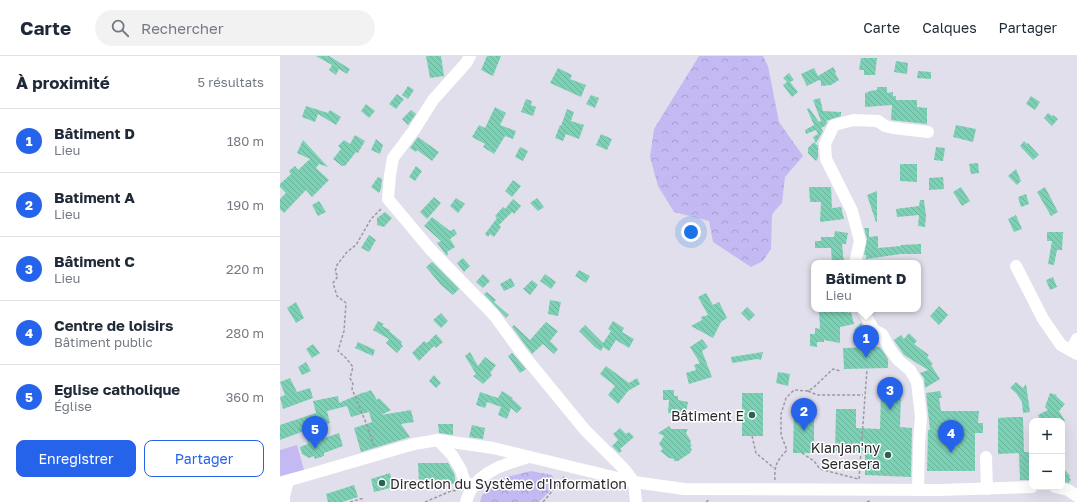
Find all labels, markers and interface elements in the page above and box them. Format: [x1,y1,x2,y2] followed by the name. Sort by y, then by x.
[95,10,375,46] search box
[20,16,71,39] text: Carte
[109,17,131,39] icon: search
[141,19,224,37] text: Rechercher
[863,19,900,36] text: Carte
[922,19,977,36] text: Calques
[999,19,1057,36] text: Partager
[16,72,110,93] text: À proximité
[198,74,264,90] text: 5 résultats
[54,124,135,142] text: Bâtiment D
[26,133,32,149] text: 1
[227,133,264,149] text: 180 m
[54,142,80,158] text: Lieu
[54,188,135,206] text: Batiment A
[25,197,33,213] text: 2
[227,197,264,213] text: 190 m
[54,206,80,222] text: Lieu
[681,222,701,242] your location
[54,252,135,270] text: Bâtiment C
[811,260,921,312] popup
[25,261,33,277] text: 3
[226,261,264,277] text: 220 m
[826,269,906,287] text: Bâtiment D
[54,270,80,286] text: Lieu
[826,287,852,303] text: Lieu
[54,316,173,334] text: Centre de loisirs
[25,325,33,341] text: 4
[226,325,264,341] text: 280 m
[853,325,879,358] pin: 1
[54,334,153,350] text: Bâtiment public
[877,377,903,410] pin: 3
[54,380,180,398] text: Eglise catholique
[25,389,33,405] text: 5
[226,389,264,405] text: 360 m
[54,398,92,414] text: Église
[791,398,817,431] pin: 2
[671,407,744,424] place label: Bâtiment E
[747,410,757,420] marker: Bâtiment E
[302,416,328,449] pin: 5
[1029,418,1065,490] map controls
[1029,418,1065,454] button: +
[938,420,964,453] pin: 4
[811,439,880,472] place label: Kianjan'ny Serasera
[16,440,136,477] button: Enregistrer
[144,440,264,477] button: Partager
[883,450,893,460] marker: Kianjan'ny Serasera
[1029,454,1065,490] button: −
[390,475,627,492] place label: Direction du Système d'Information
[377,478,387,488] marker: Direction du Système d'Information

